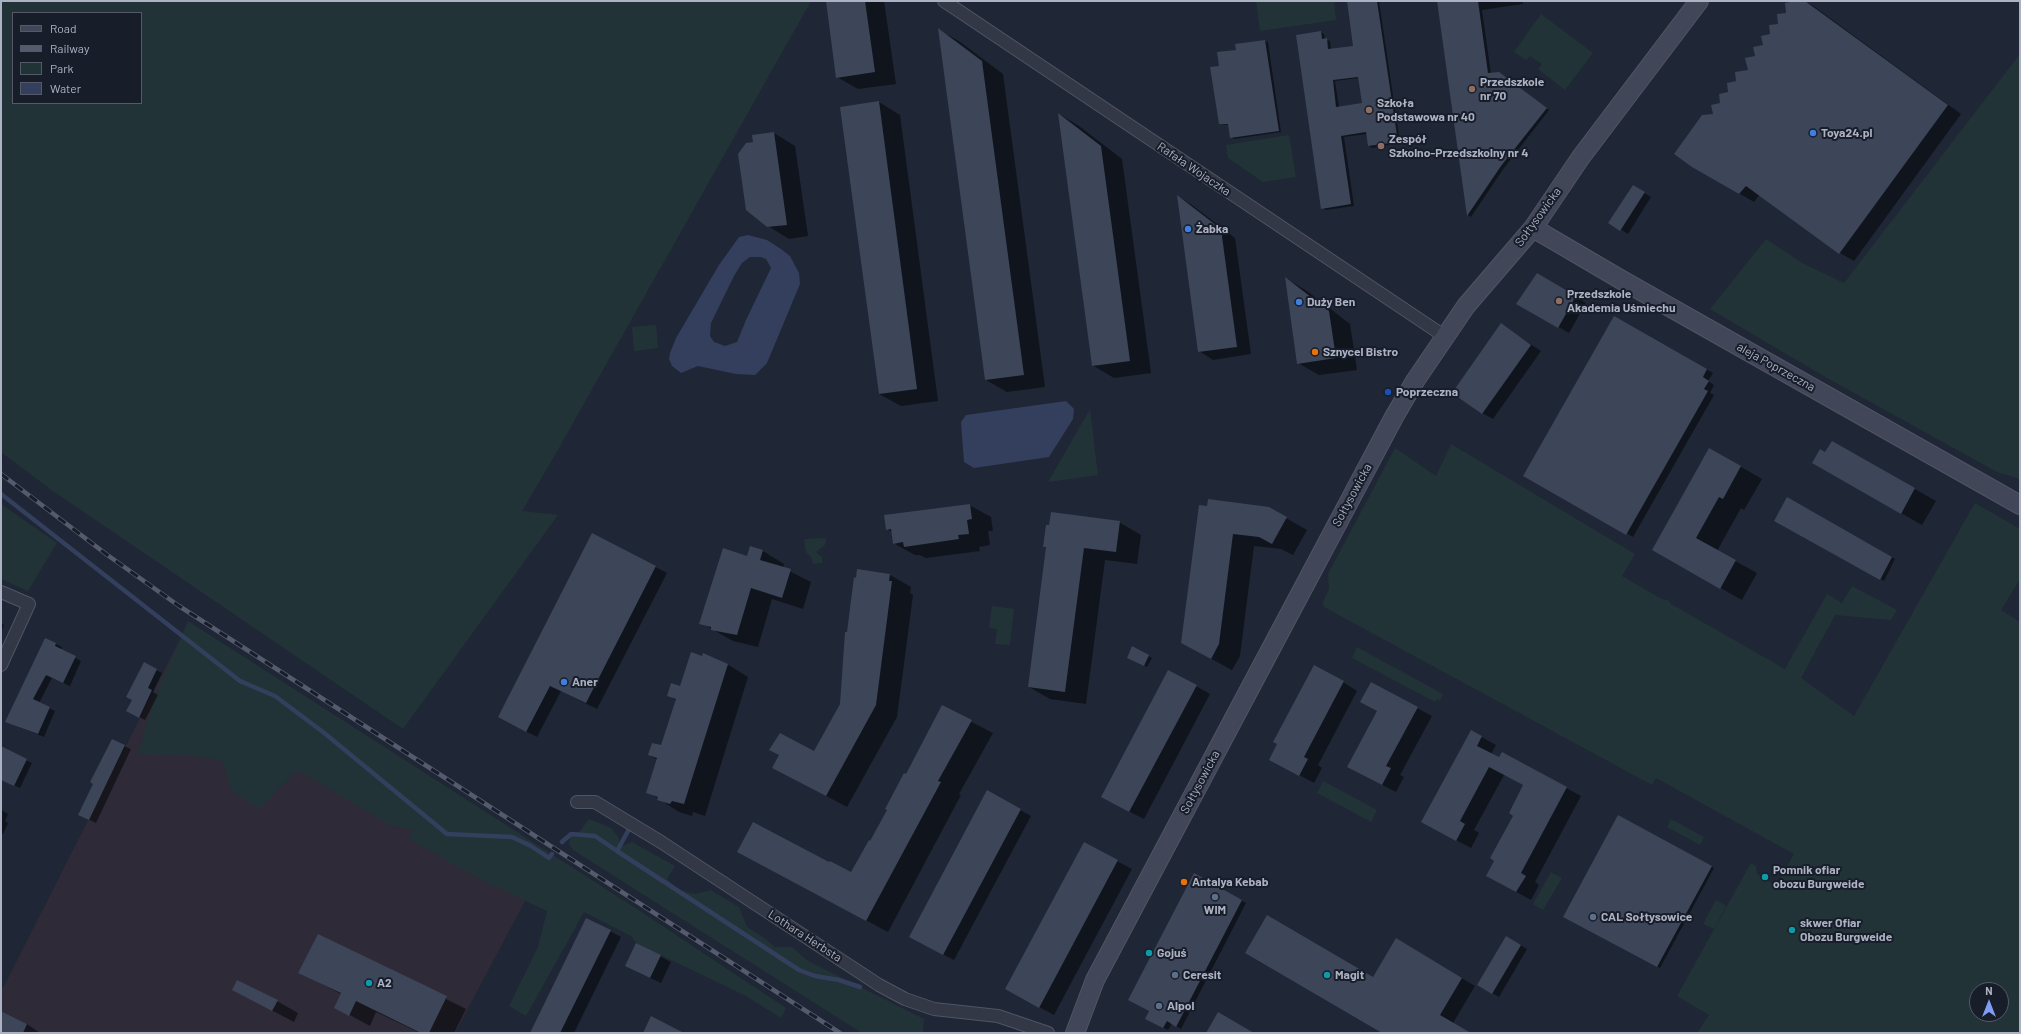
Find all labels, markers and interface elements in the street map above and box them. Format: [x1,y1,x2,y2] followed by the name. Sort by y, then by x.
[12,12,142,104] legend
[50,21,77,35] text: Road
[50,41,89,55] text: Railway
[50,61,74,75] text: Park
[1480,75,1544,103] place label: Przedszkole nr 70
[50,81,81,95] text: Water
[1467,84,1477,94] marker: Przedszkole nr 70
[1377,96,1475,124] place label: Szkoła Podstawowa nr 40
[1364,105,1374,115] marker: Szkoła Podstawowa nr 40
[1821,126,1872,140] place label: Toya24.pl
[1808,128,1818,138] marker: Toya24.pl
[1389,132,1529,160] place label: Zespół Szkolno-Przedszkolny nr 4
[1155,139,1233,199] street label: Rafała Wojaczka
[1376,141,1386,151] marker: Zespół Szkolno-Przedszkolny nr 4
[1512,185,1564,249] street label: Sołtysowicka
[1196,222,1228,236] place label: Żabka
[1183,224,1193,234] marker: Żabka
[1567,287,1675,315] place label: Przedszkole Akademia Uśmiechu
[1307,295,1355,309] place label: Duży Ben
[1554,296,1564,306] marker: Przedszkole Akademia Uśmiechu
[1294,297,1304,307] marker: Duży Ben
[1734,340,1818,394] street label: aleja Poprzeczna
[1323,345,1398,359] place label: Sznycel Bistro
[1310,347,1320,357] marker: Sznycel Bistro
[1396,385,1458,399] place label: Poprzeczna
[1383,387,1393,397] marker: Poprzeczna
[1329,461,1375,529] street label: Sołtysowicka
[572,675,598,689] place label: Aner
[559,677,569,687] marker: Aner
[1177,748,1223,816] street label: Sołtysowicka
[1773,863,1864,891] place label: Pomnik ofiar obozu Burgweide
[1760,872,1770,882] marker: Pomnik ofiar obozu Burgweide
[1192,875,1268,889] place label: Antalya Kebab
[1179,877,1189,887] marker: Antalya Kebab
[1210,892,1220,902] marker: WIM
[1204,903,1226,917] place label: WIM
[766,907,844,965] street label: Lothara Herbsta
[1601,910,1692,924] place label: CAL Sołtysowice
[1588,912,1598,922] marker: CAL Sołtysowice
[1800,916,1892,944] place label: skwer Ofiar Obozu Burgweide
[1787,925,1797,935] marker: skwer Ofiar Obozu Burgweide
[1157,946,1187,960] place label: Gojuś
[1144,948,1154,958] marker: Gojuś
[1183,968,1221,982] place label: Ceresit
[1335,968,1364,982] place label: Magit
[1170,970,1180,980] marker: Ceresit
[1322,970,1332,980] marker: Magit
[377,976,392,990] place label: A2
[364,978,374,988] marker: A2
[1969,982,2009,1022] north arrow
[1985,984,1993,997] text: N
[1167,999,1194,1013] place label: Alpol
[1154,1001,1164,1011] marker: Alpol

